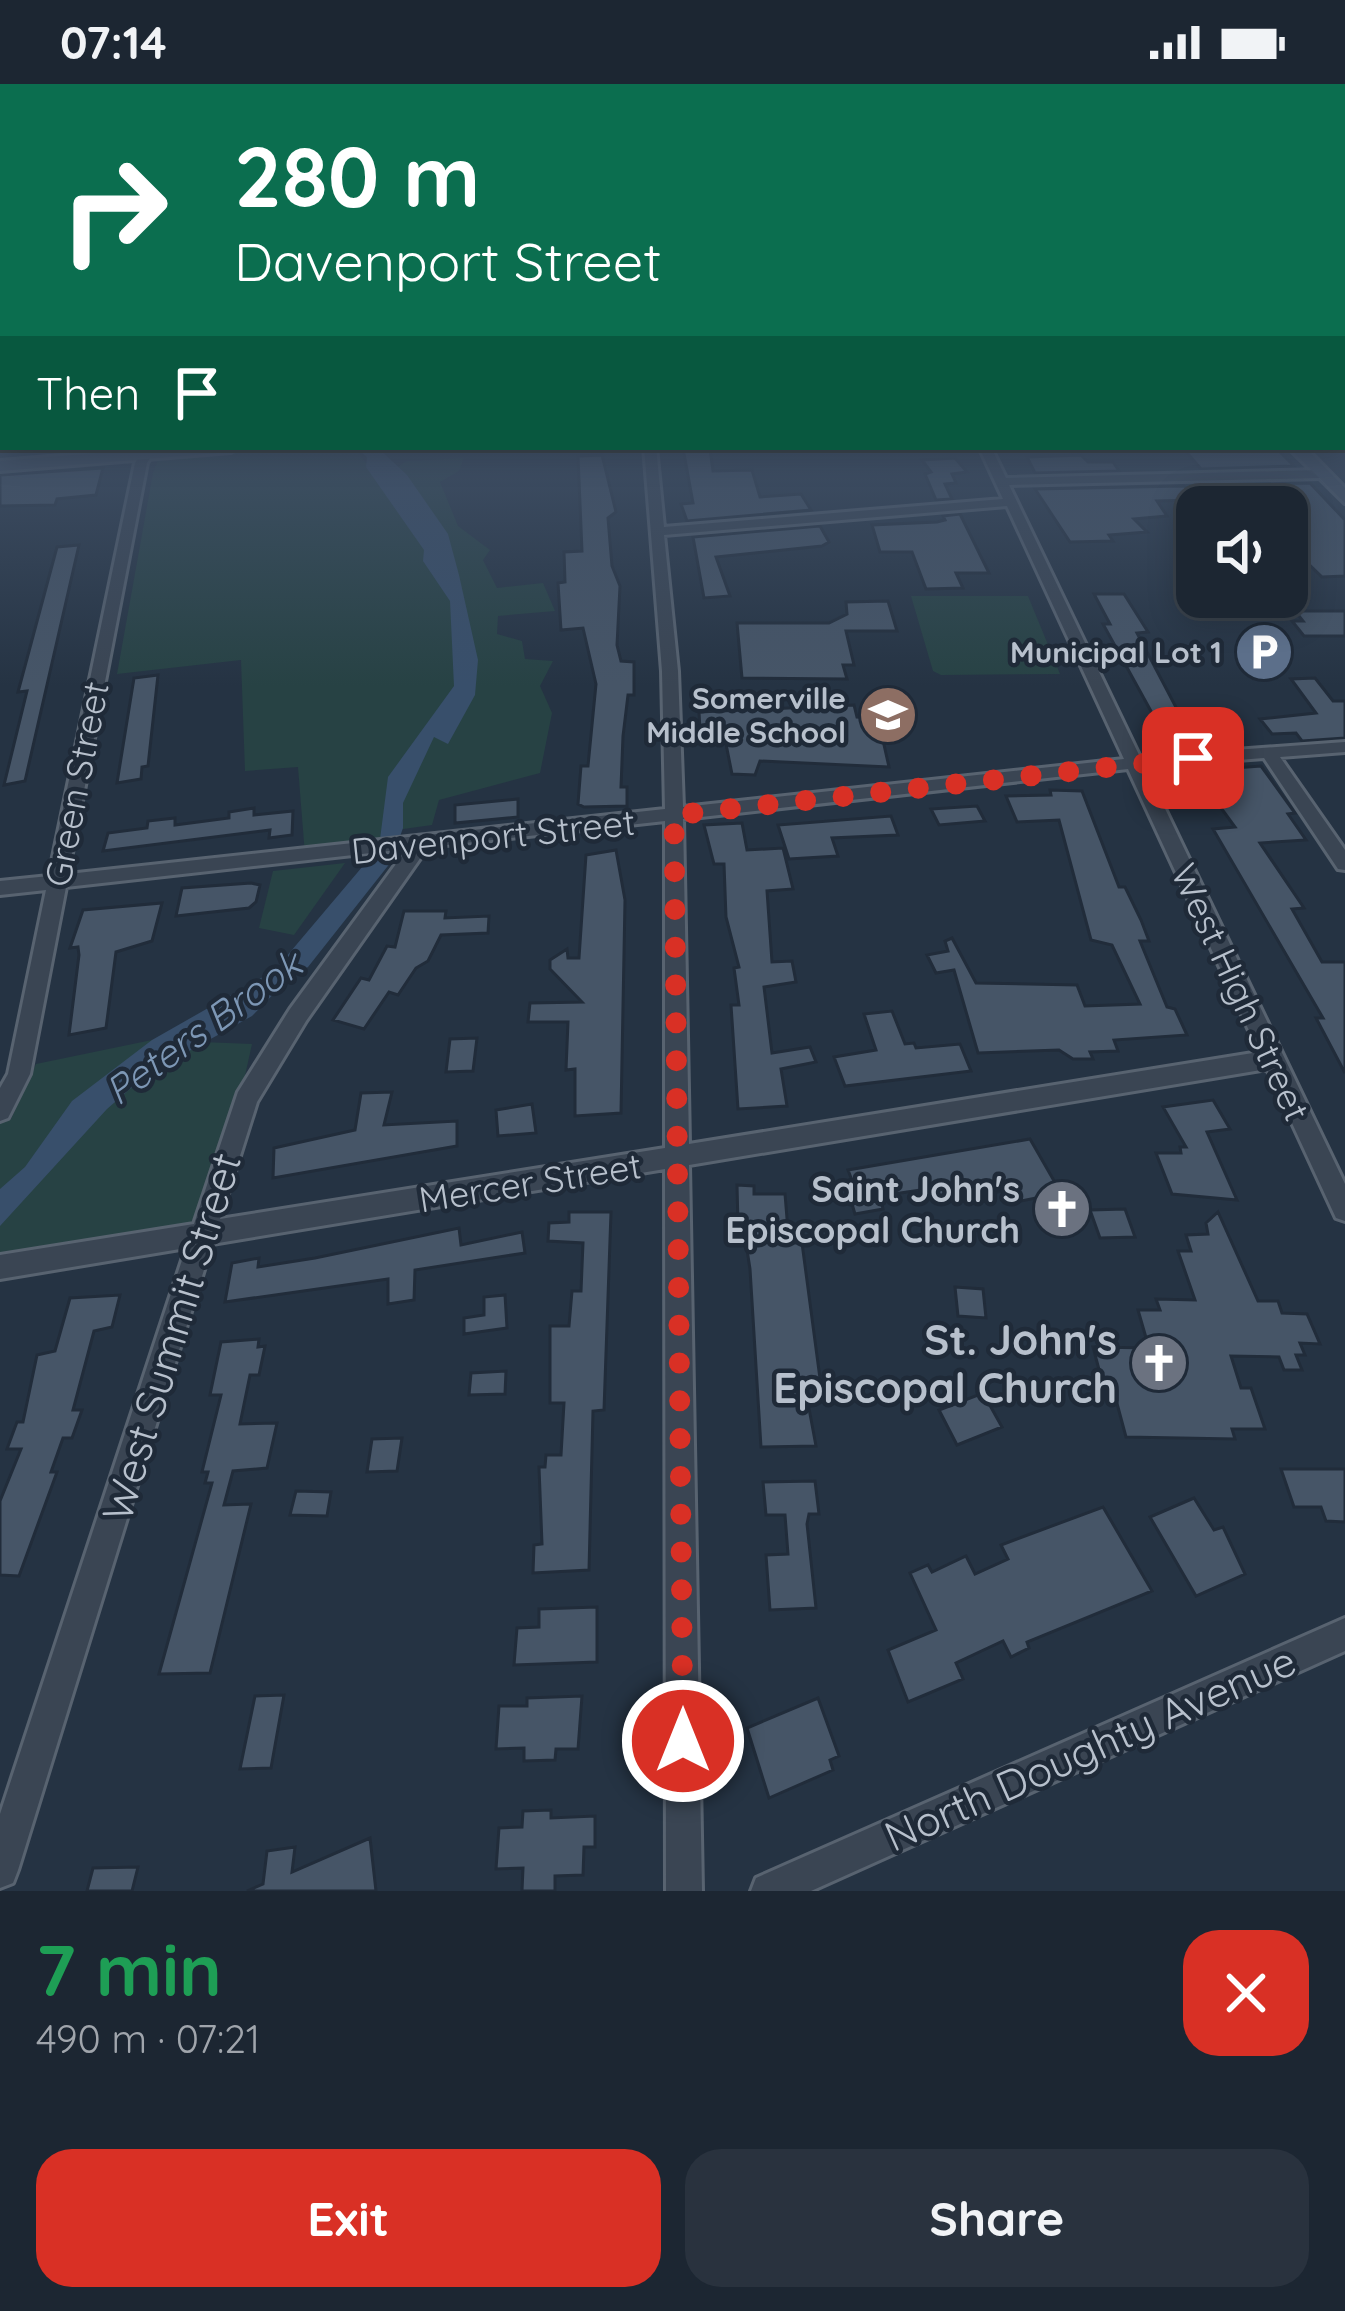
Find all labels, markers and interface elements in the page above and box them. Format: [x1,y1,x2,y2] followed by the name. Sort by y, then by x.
[60,14,167,70] text: 07:14
[234,123,480,228] text: 280 m
[36,132,192,288] icon: right
[234,227,662,295] text: Davenport Street
[164,360,230,426] icon: arrive
[36,365,140,421] text: Then
[1176,486,1308,618] map controls
[1176,486,1308,618] button: sound
[1233,621,1295,683] parking icon: Municipal Lot 1
[1010,633,1222,671] place label: Municipal Lot 1
[34,678,118,890] street label: Green Street
[646,679,846,751] place label: Somerville Middle School
[857,684,919,746] school or university icon: Somerville Middle School
[1142,707,1244,809] pin
[1160,725,1226,791] icon: arrive
[349,799,637,873] street label: Davenport Street
[1162,856,1320,1128] street label: West High Street
[95,937,314,1115] water label: Peters Brook
[416,1142,644,1222] street label: Mercer Street
[90,1146,252,1528] street label: West Summit Street
[725,1166,1020,1252] place label: Saint John's Episcopal Church
[1031,1178,1093,1240] church icon: Saint John's Episcopal Church
[773,1313,1117,1414] place label: St. John's Episcopal Church
[1128,1332,1190,1394] church icon: St. John's Episcopal Church
[876,1633,1304,1863] street label: North Doughty Avenue
[620,1678,746,1804] position arrow
[36,1924,222,2014] text: 7 min
[1183,1930,1309,2056] button: close
[36,2014,260,2063] text: 490 m · 07:21
[36,2149,661,2287] button: Exit
[685,2149,1309,2287] button: Share

